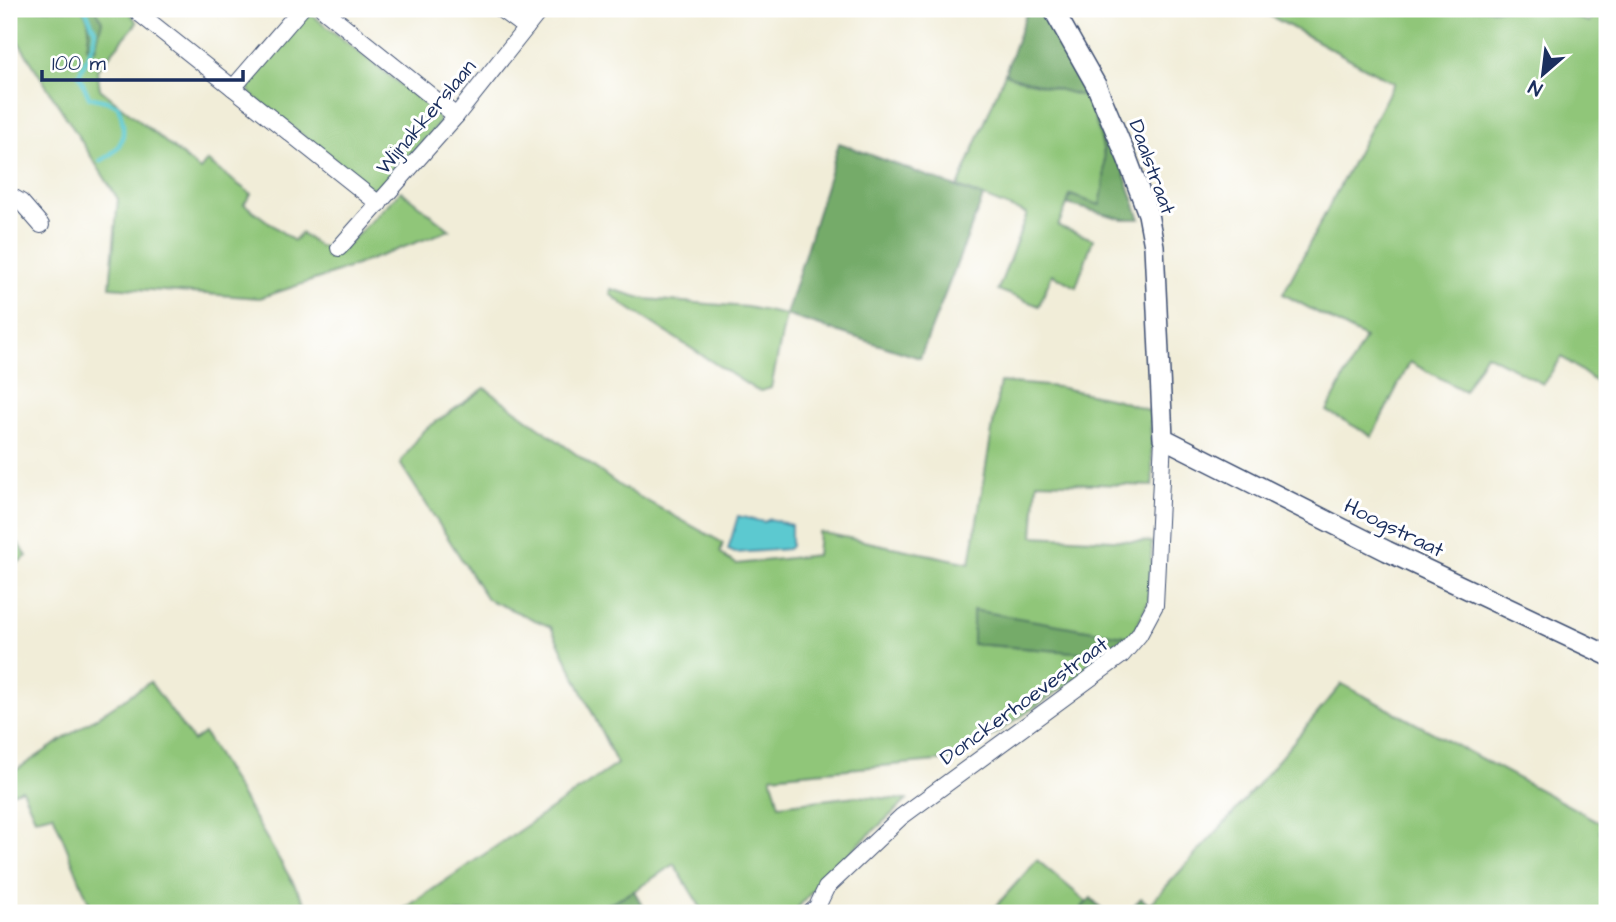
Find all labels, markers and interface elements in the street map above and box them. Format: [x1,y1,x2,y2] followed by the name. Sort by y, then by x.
[42,38,243,82] scale bar
[1508,38,1578,108] north arrow
[52,49,107,78] text: 100 m
[369,53,483,181] street label: Wijnakkerslaan
[1524,73,1547,102] text: N
[1121,116,1183,219] street label: Daalstraat
[1338,491,1449,567] street label: Hoogstraat
[934,630,1114,772] street label: Donckerhoevestraat

